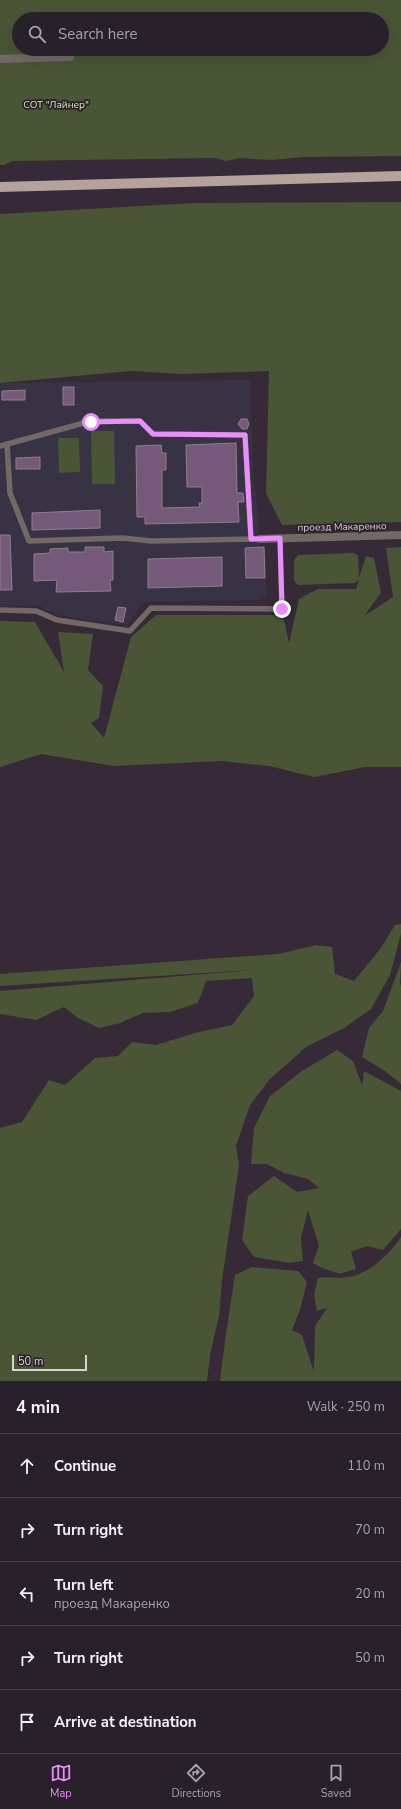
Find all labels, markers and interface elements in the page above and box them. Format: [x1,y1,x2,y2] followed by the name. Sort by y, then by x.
[12,12,389,56] search box
[26,23,48,45] icon: search
[58,24,138,44] text: Search here
[23,98,89,112] park label: СОТ "Лайнер"
[82,413,100,431] route start
[297,519,387,535] street label: проезд Макаренко
[273,600,291,618] route end
[12,1353,87,1372] scale bar
[18,1354,43,1369] text: 50 m
[16,1396,60,1419] text: 4 min
[307,1398,385,1416] text: Walk · 250 m
[16,1455,38,1477] icon: ahead
[54,1456,116,1476] text: Continue
[347,1457,385,1475] text: 110 m
[16,1519,38,1541] icon: right
[54,1520,123,1540] text: Turn right
[355,1521,385,1539] text: 70 m
[54,1575,113,1595] text: Turn left
[16,1583,38,1605] icon: left
[355,1585,385,1603] text: 20 m
[54,1595,170,1613] text: проезд Макаренко
[16,1647,38,1669] icon: right
[54,1648,123,1668] text: Turn right
[355,1649,385,1667] text: 50 m
[16,1711,38,1733] icon: arrive
[54,1712,197,1732] text: Arrive at destination
[50,1762,72,1801] tab: Map
[172,1762,221,1801] tab: Directions
[321,1762,351,1801] tab: Saved

